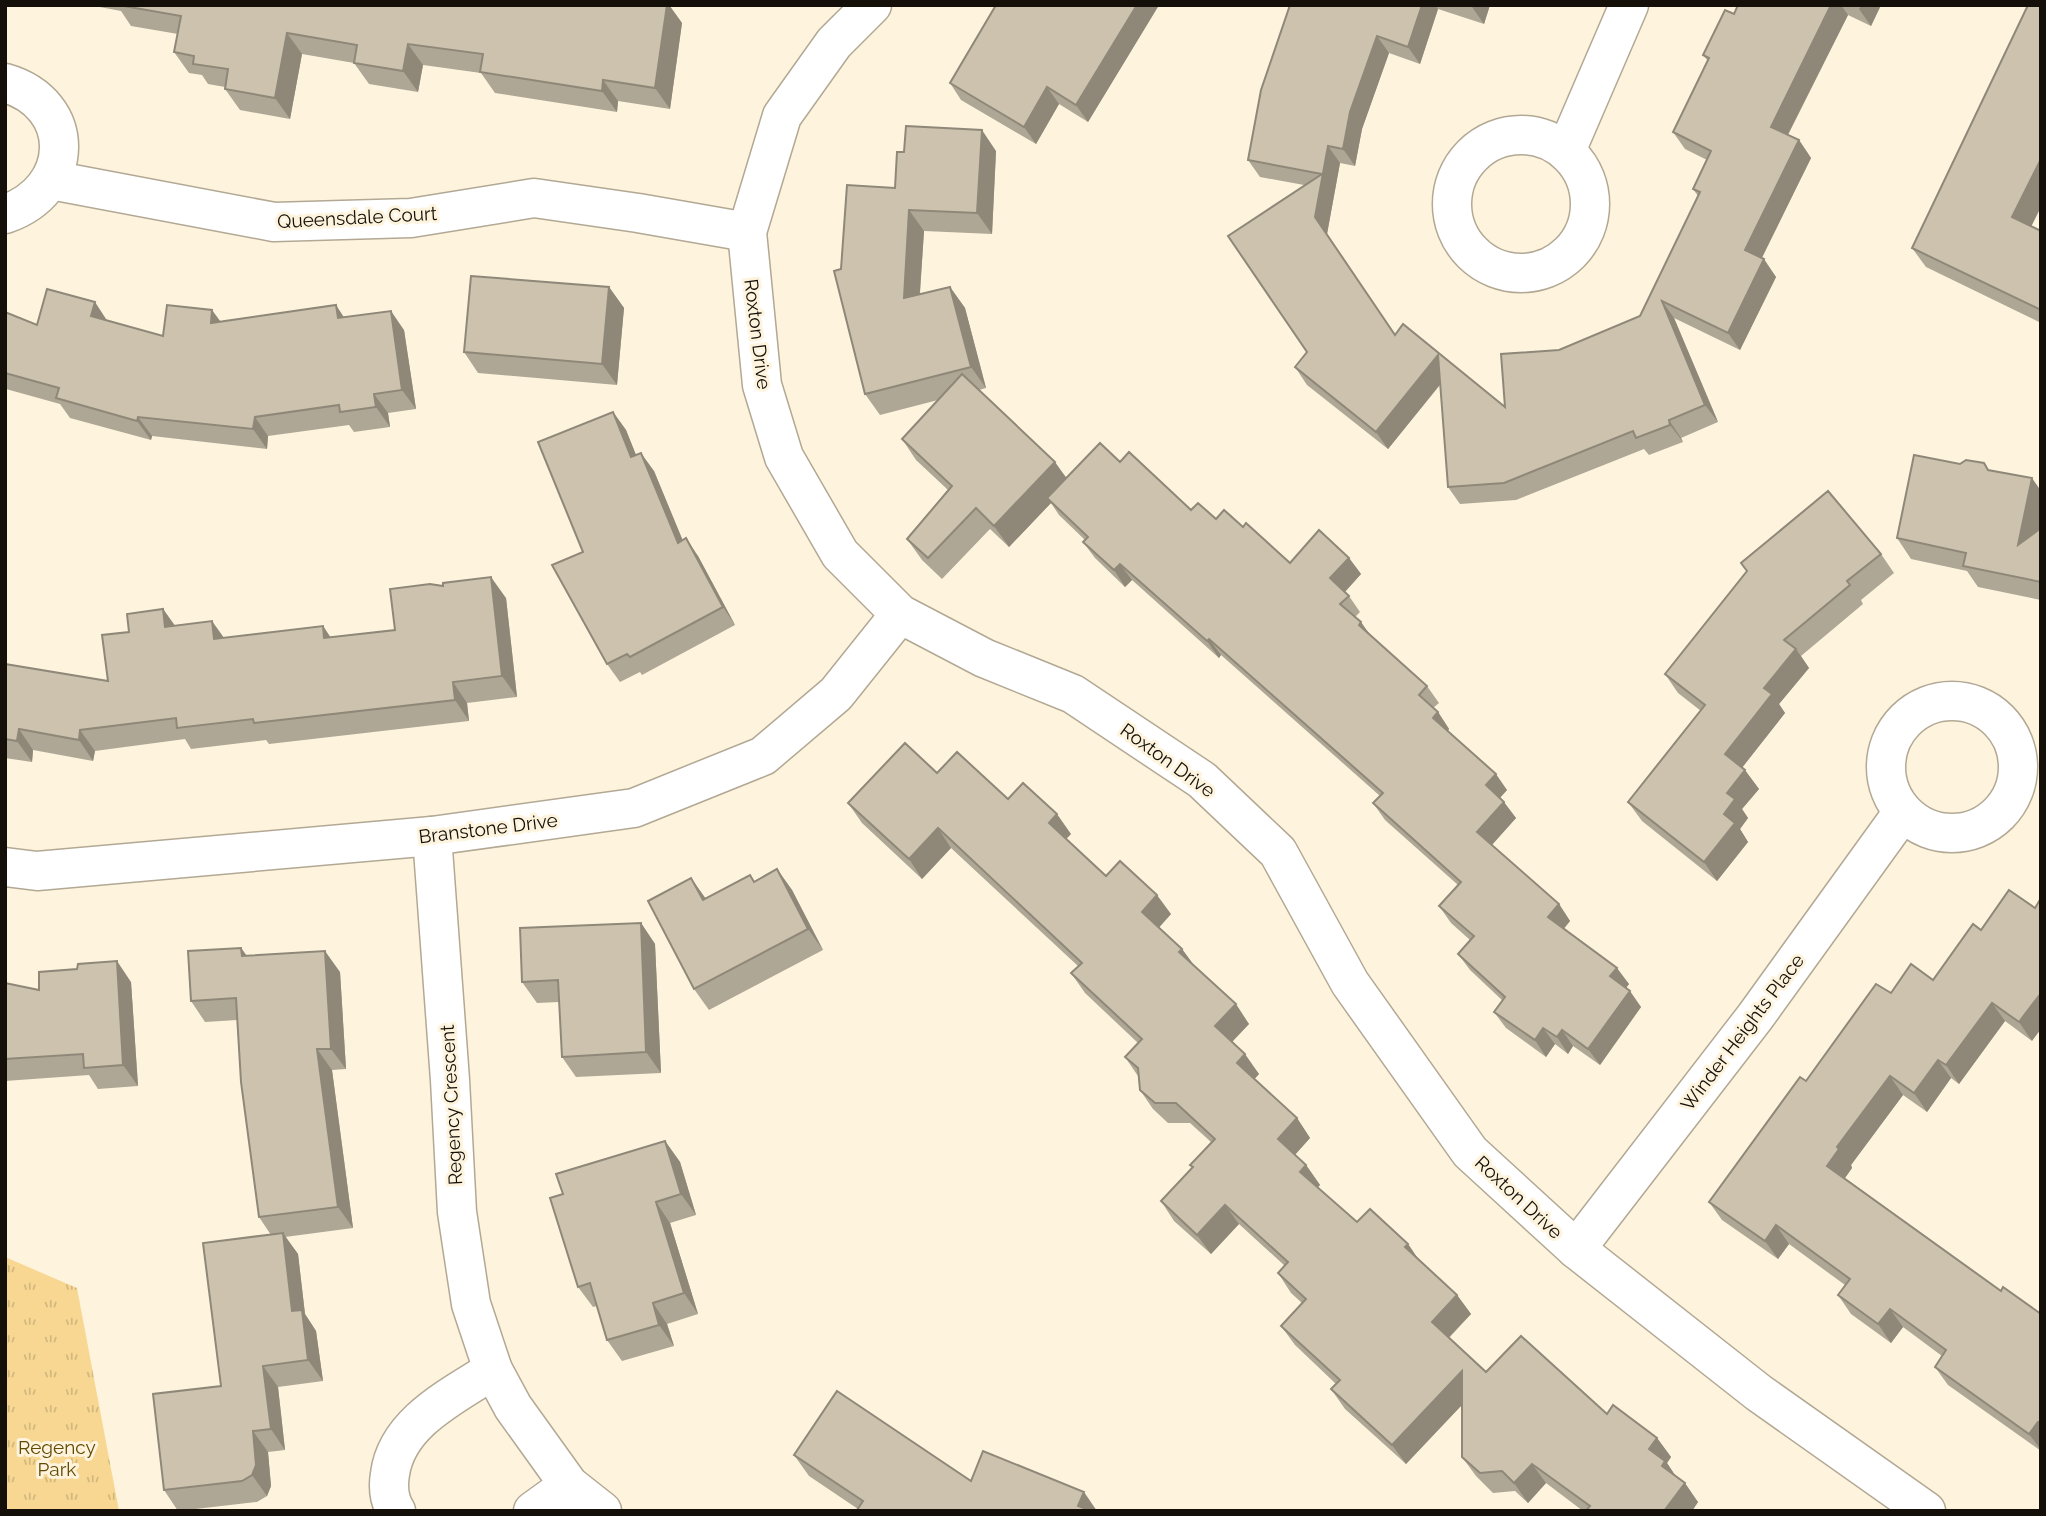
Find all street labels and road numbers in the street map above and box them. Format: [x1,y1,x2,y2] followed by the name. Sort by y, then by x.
[276,202,438,232] street label: Queensdale Court
[740,277,776,391] street label: Roxton Drive
[1117,718,1219,802] street label: Roxton Drive
[417,809,559,847] street label: Branstone Drive
[1676,949,1808,1115] street label: Winder Heights Place
[436,1024,466,1186] street label: Regency Crescent
[1471,1151,1567,1243] street label: Roxton Drive

